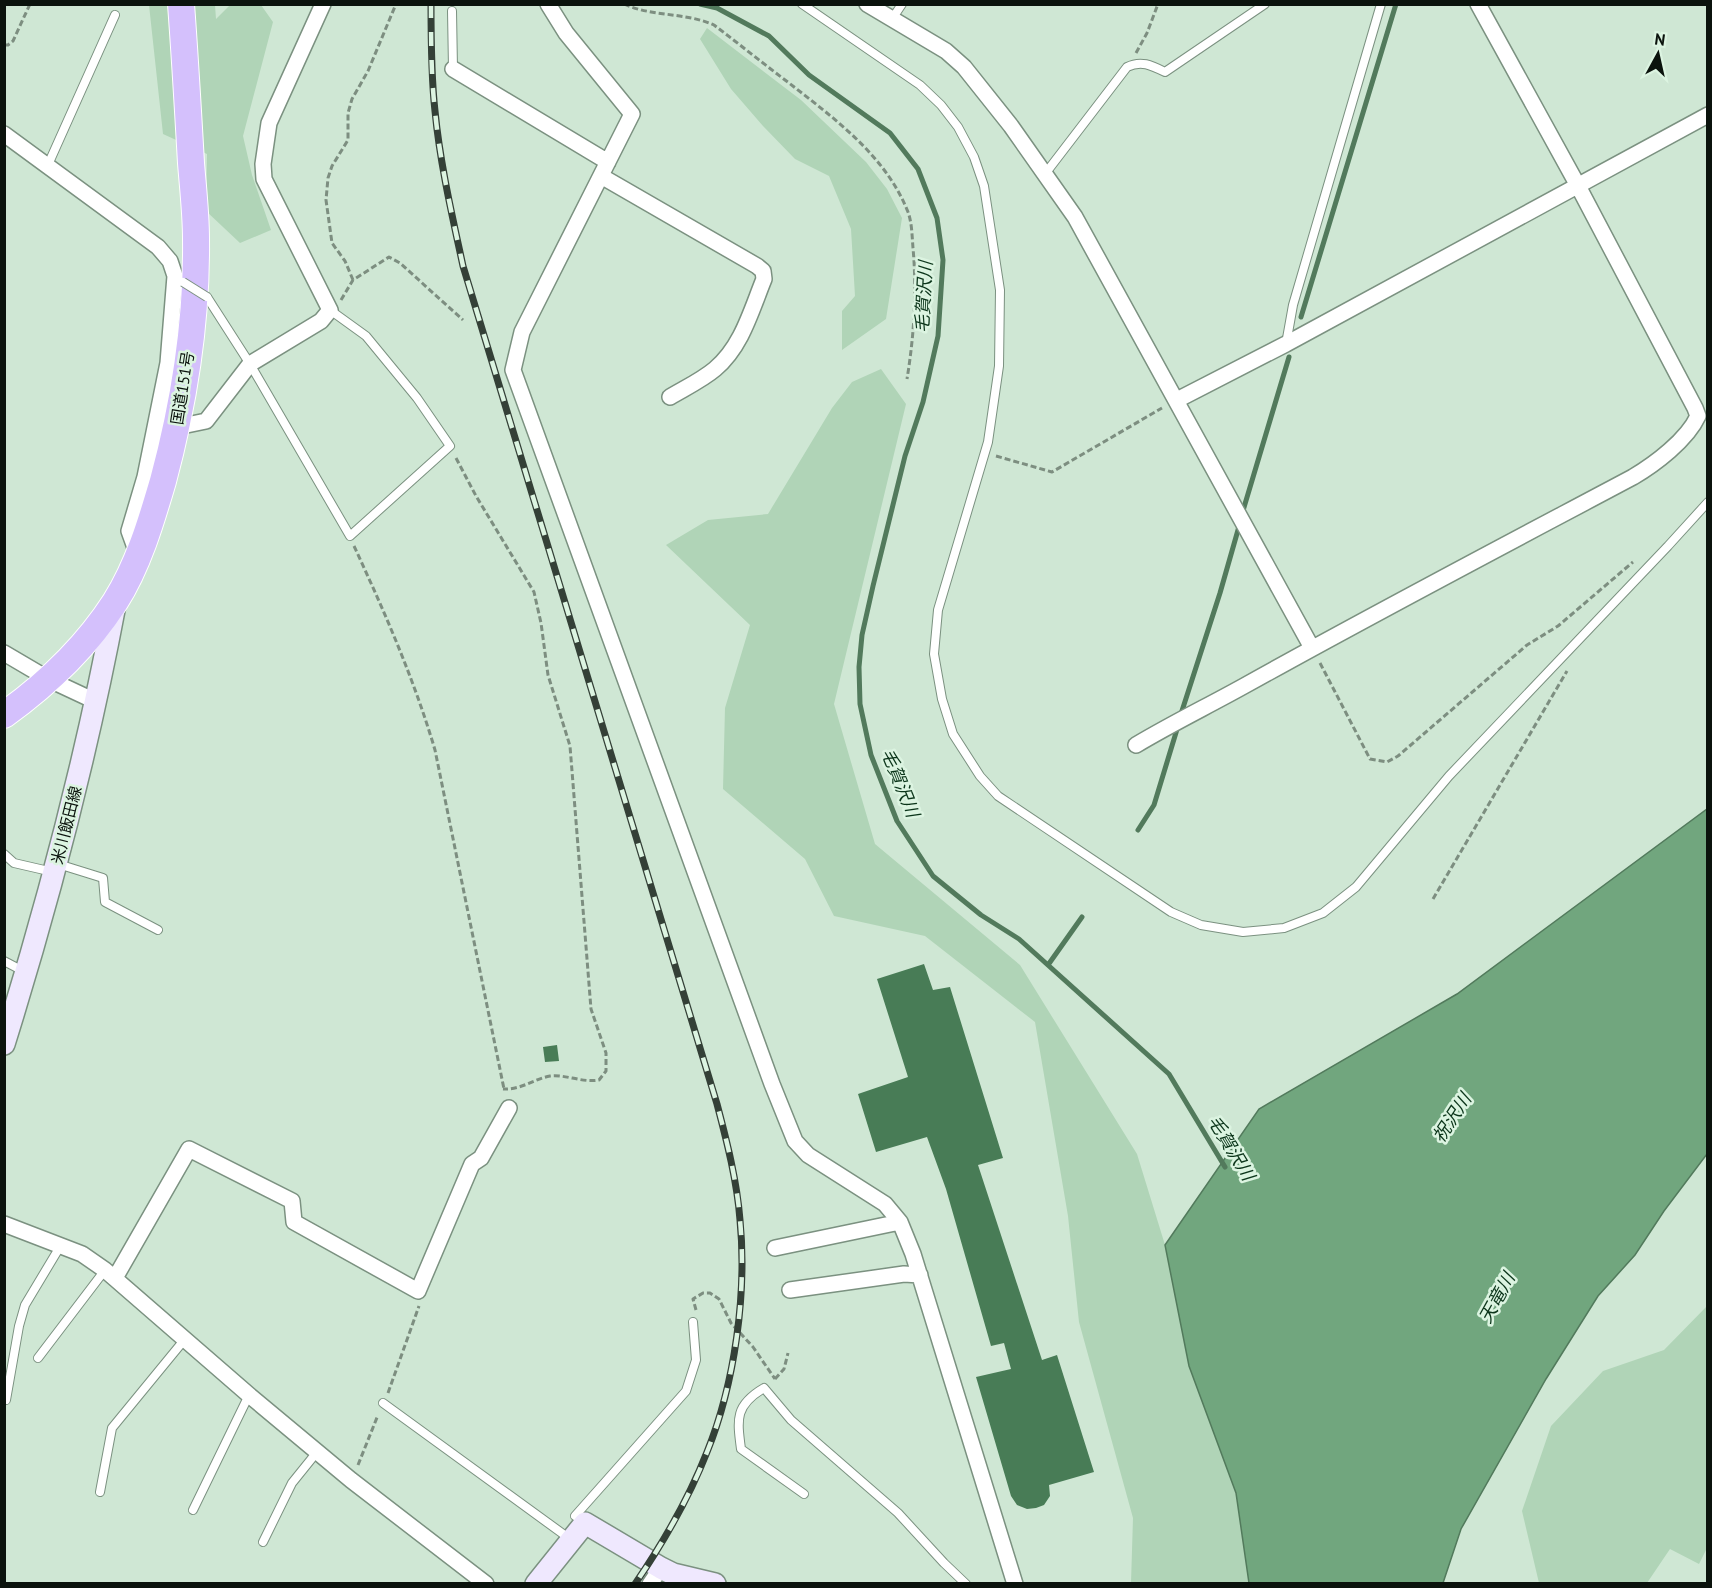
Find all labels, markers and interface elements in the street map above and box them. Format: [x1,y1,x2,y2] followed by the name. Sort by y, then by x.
[1628,24,1688,84] north arrow
[1653,29,1667,50] text: N
[910,258,937,334] water label: 毛賀沢川
[166,350,198,426] street label: 国道151号
[876,745,925,822] water label: 毛賀沢川
[47,784,85,866] street label: 米川飯田線
[1427,1087,1477,1147] water label: 祝沢川
[1203,1111,1261,1186] water label: 毛賀沢川
[1473,1267,1521,1327] water label: 天竜川

